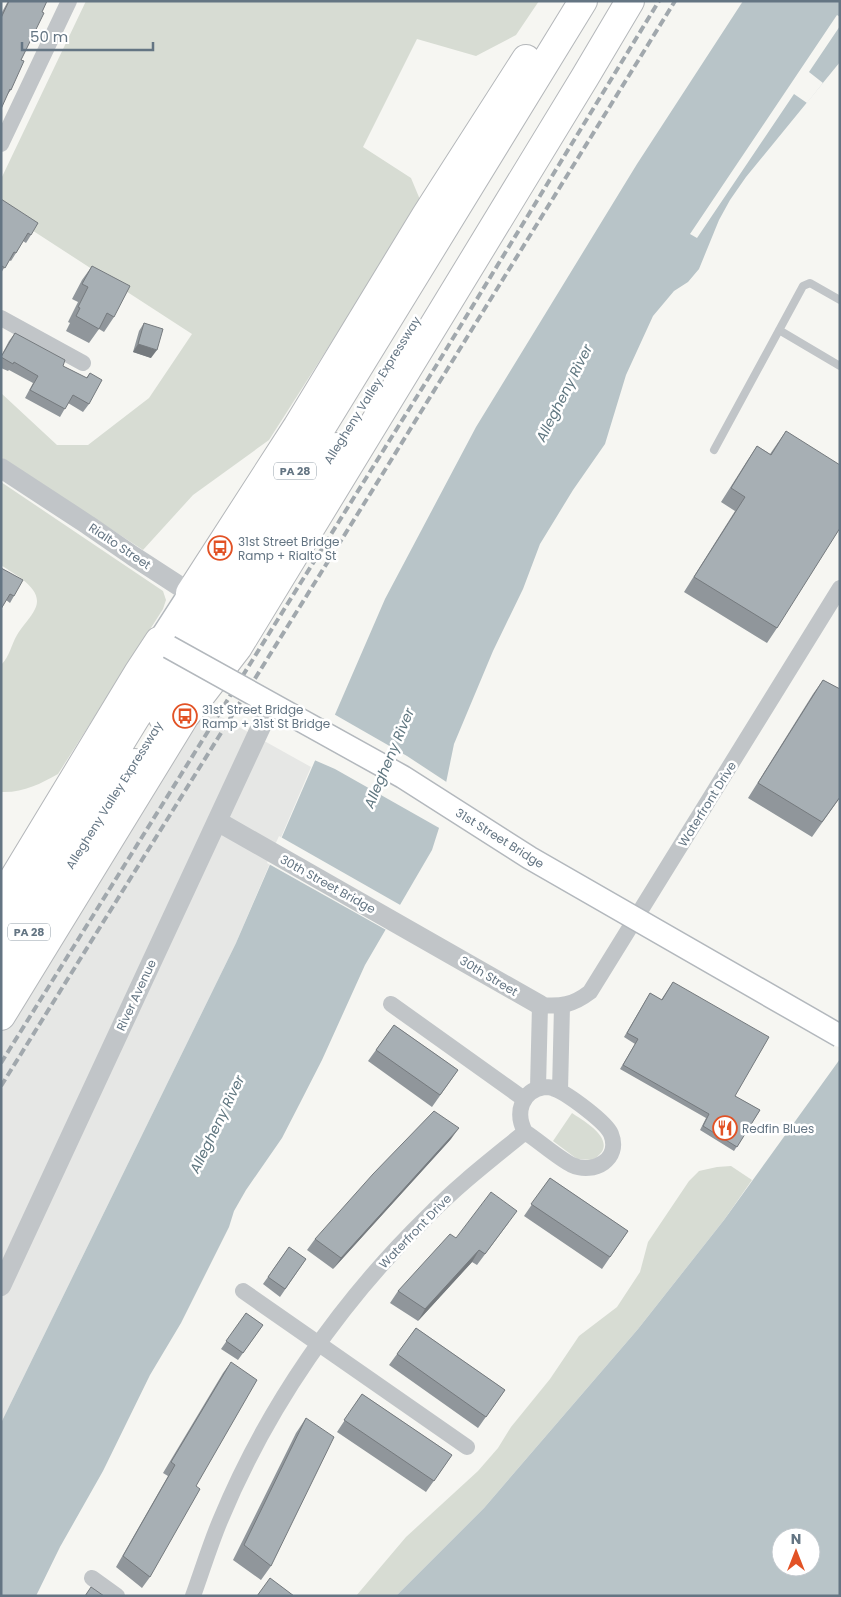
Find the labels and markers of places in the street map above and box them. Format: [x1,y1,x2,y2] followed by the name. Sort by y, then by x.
[238,533,340,564] place label: 31st Street Bridge Ramp + Rialto St
[207,535,233,561] bus stop icon: 31st Street Bridge Ramp + Rialto St
[202,701,330,732] place label: 31st Street Bridge Ramp + 31st St Bridge
[172,703,198,729] bus stop icon: 31st Street Bridge Ramp + 31st St Bridge
[712,1115,738,1141] restaurant icon: Redfin Blues
[742,1120,814,1137] place label: Redfin Blues

